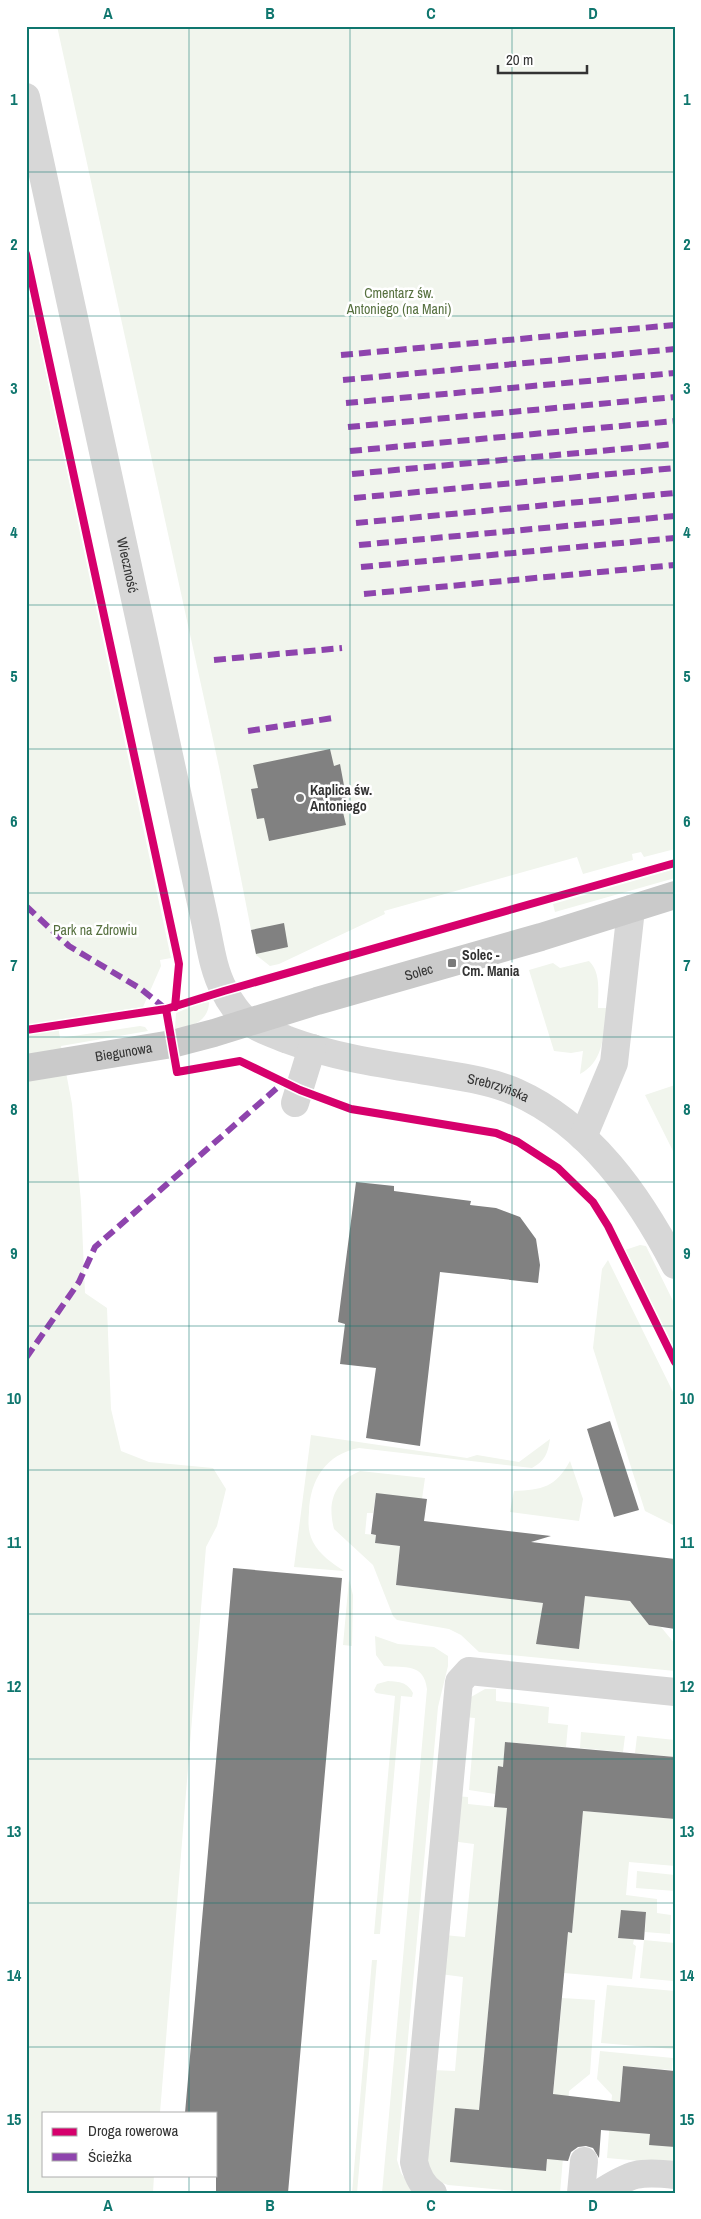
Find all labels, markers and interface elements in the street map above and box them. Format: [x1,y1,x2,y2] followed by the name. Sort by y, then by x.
[103,2,113,24] text: A
[265,2,275,24] text: B
[426,2,436,24] text: C
[588,2,598,24] text: D
[498,42,587,74] scale bar
[506,49,533,70] text: 20 m
[10,88,18,110] text: 1
[683,88,691,110] text: 1
[10,233,18,255] text: 2
[683,233,691,255] text: 2
[346,284,452,318] park label: Cmentarz św. Antoniego (na Mani)
[10,377,18,399] text: 3
[683,377,691,399] text: 3
[10,521,18,543] text: 4
[683,521,691,543] text: 4
[113,536,142,595] street label: Wieczność
[10,665,18,687] text: 5
[683,665,691,687] text: 5
[310,781,372,815] place label: Kaplica św. Antoniego
[294,792,306,804] marker: Kaplica św. Antoniego
[10,810,18,832] text: 6
[683,810,691,832] text: 6
[53,921,137,939] park label: Park na Zdrowiu
[462,946,520,980] place label: Solec - Cm. Mania
[10,954,18,976] text: 7
[683,954,691,976] text: 7
[446,957,458,969] marker: Solec - Cm. Mania
[402,959,435,985] street label: Solec
[94,1038,154,1065] street label: Biegunowa
[466,1069,533,1106] street label: Srebrzyńska
[10,1098,18,1120] text: 8
[683,1098,691,1120] text: 8
[10,1242,18,1264] text: 9
[683,1242,691,1264] text: 9
[7,1387,21,1409] text: 10
[680,1387,694,1409] text: 10
[7,1531,22,1553] text: 11
[680,1531,695,1553] text: 11
[7,1675,21,1697] text: 12
[680,1675,694,1697] text: 12
[7,1820,21,1842] text: 13
[680,1820,694,1842] text: 13
[7,1964,22,1986] text: 14
[680,1964,695,1986] text: 14
[7,2108,21,2130] text: 15
[680,2108,694,2130] text: 15
[42,2112,218,2176] legend
[88,2120,178,2141] text: Droga rowerowa
[88,2146,132,2167] text: Ścieżka
[103,2194,113,2216] text: A
[265,2194,275,2216] text: B
[426,2194,436,2216] text: C
[588,2194,598,2216] text: D

